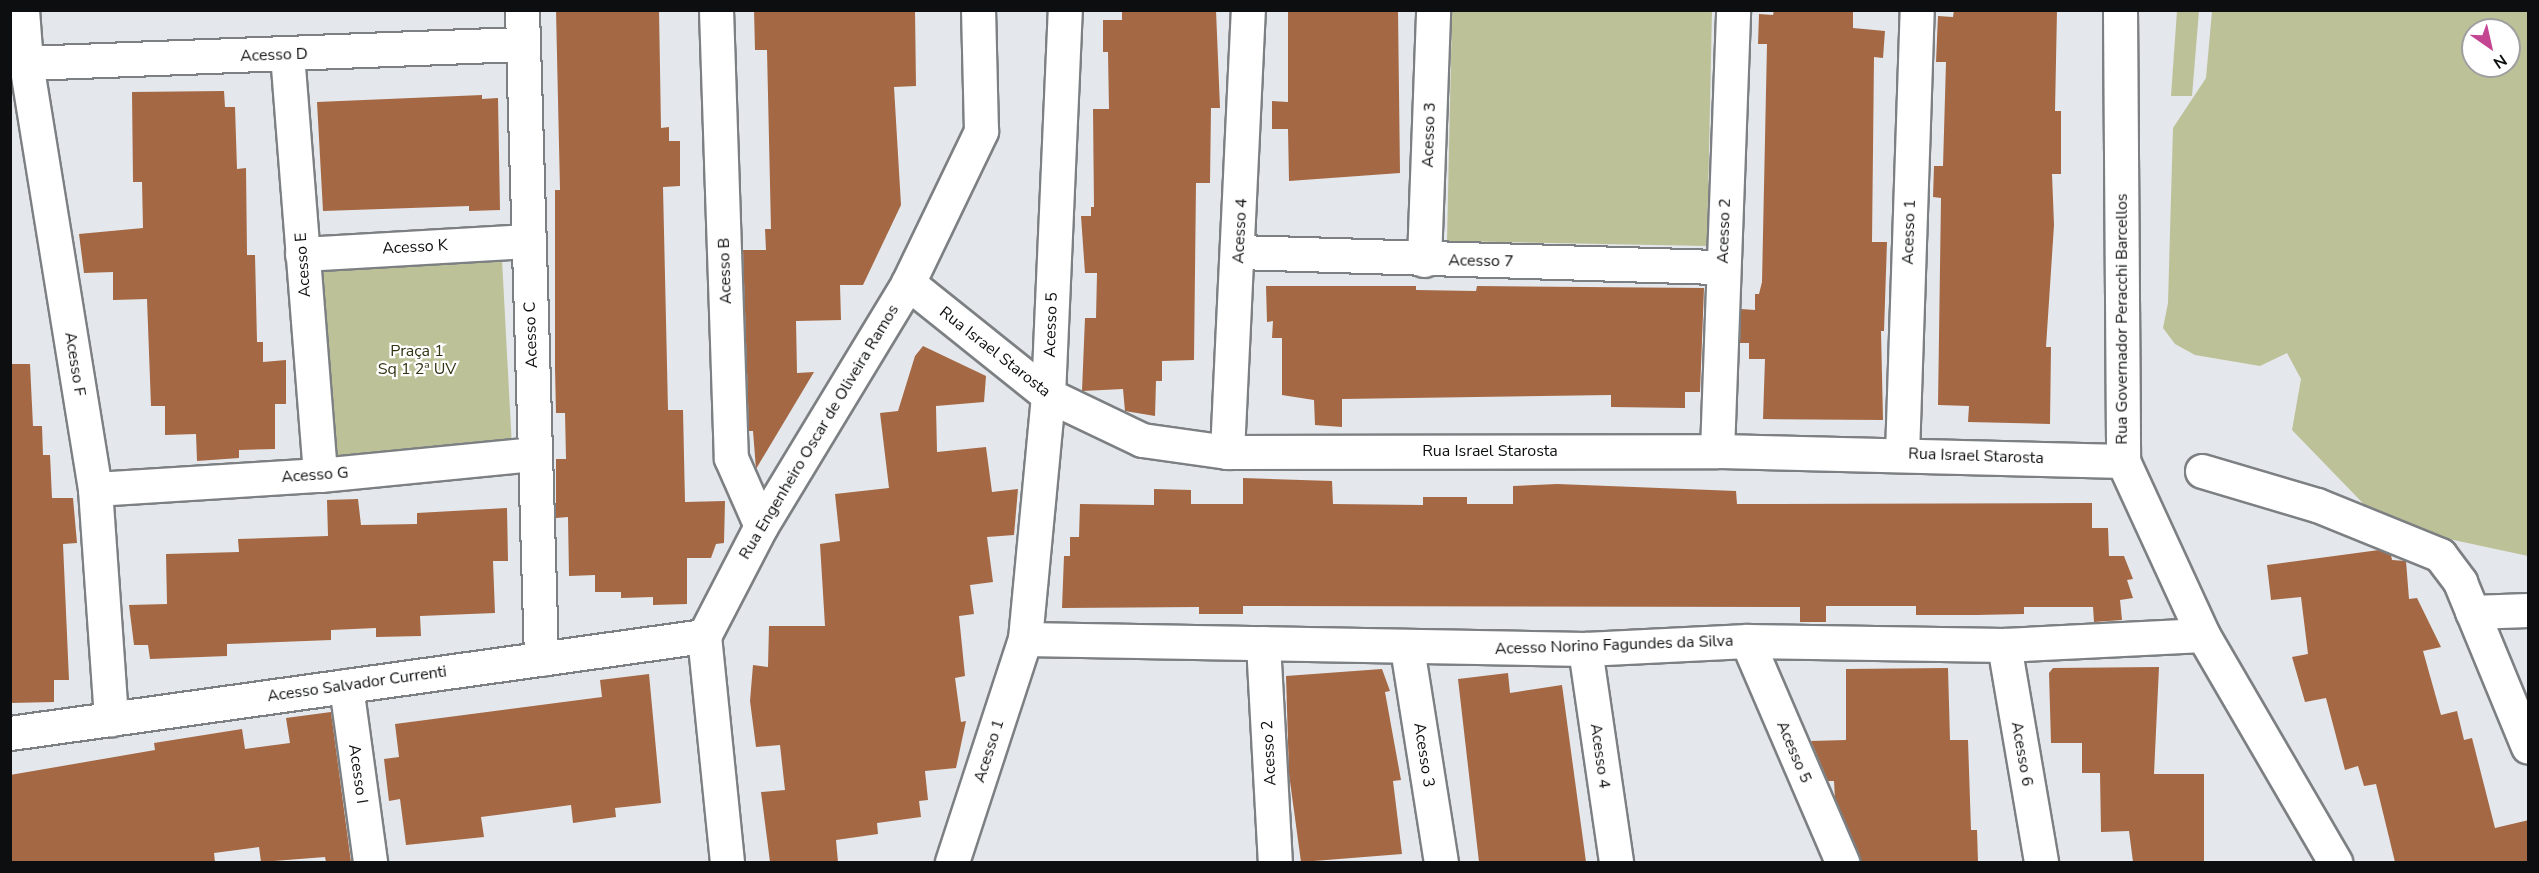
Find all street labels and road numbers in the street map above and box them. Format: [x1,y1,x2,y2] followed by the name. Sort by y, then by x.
[240,44,308,66] street label: Acesso D
[1418,102,1440,168] street label: Acesso 3
[2112,193,2132,445] street label: Rua Governador Peracchi Barcellos
[1229,198,1251,264] street label: Acesso 4
[1713,198,1735,264] street label: Acesso 2
[1898,199,1920,265] street label: Acesso 1
[291,232,315,298] street label: Acesso E
[382,236,448,258] street label: Acesso K
[714,237,736,305] street label: Acesso B
[1448,251,1514,271] street label: Acesso 7
[1040,292,1062,358] street label: Acesso 5
[520,301,542,369] street label: Acesso C
[735,301,903,563] street label: Rua Engenheiro Oscar de Oliveira Ramos
[936,303,1054,401] street label: Rua Israel Starosta
[60,331,90,397] street label: Acesso F
[1422,441,1558,461] street label: Rua Israel Starosta
[1908,444,2044,468] street label: Rua Israel Starosta
[281,463,349,487] street label: Acesso G
[1494,631,1734,659] street label: Acesso Norino Fagundes da Silva
[266,662,448,706] street label: Acesso Salvador Currenti
[970,717,1008,785] street label: Acesso 1
[1772,718,1816,786] street label: Acesso 5
[1258,720,1280,786] street label: Acesso 2
[2007,720,2037,788] street label: Acesso 6
[1409,721,1439,789] street label: Acesso 3
[1586,722,1614,790] street label: Acesso 4
[344,743,372,805] street label: Acesso I

